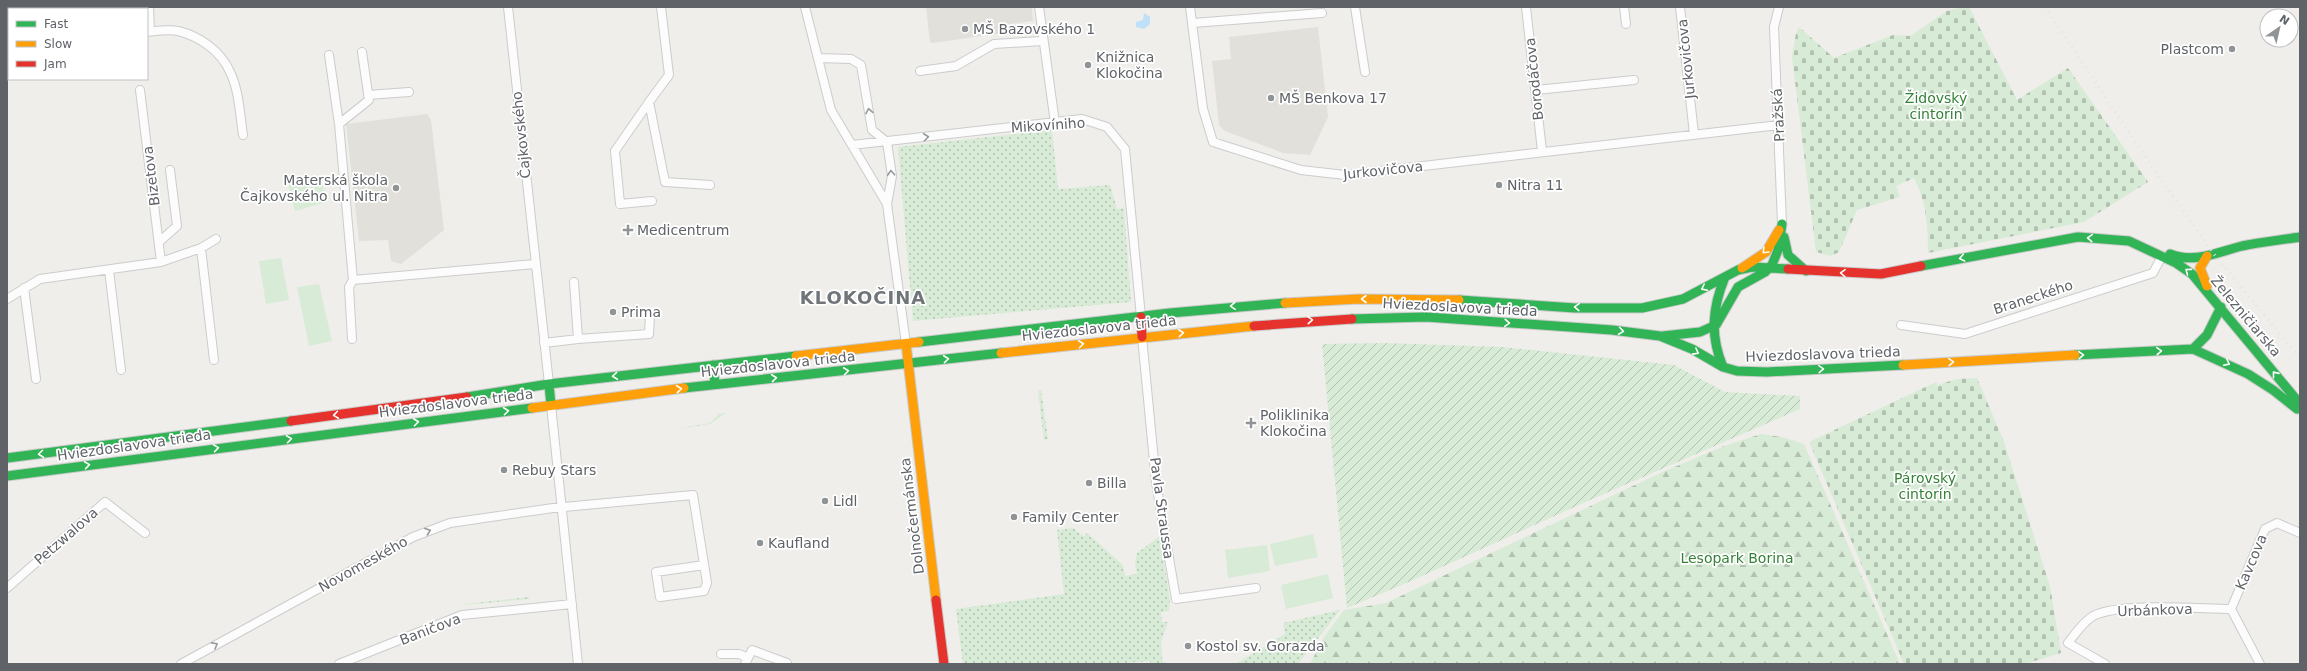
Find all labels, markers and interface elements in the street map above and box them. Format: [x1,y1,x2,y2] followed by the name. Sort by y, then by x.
[8,8,148,80] legend
[2259,8,2299,48] north arrow
[2277,12,2292,28] text: N
[44,17,68,31] text: Fast
[1674,18,1698,101] street label: Jurkovičova
[973,20,1095,37] place label: MŠ Bazovského 1
[960,24,970,34] marker: MŠ Bazovského 1
[44,37,72,51] text: Slow
[1522,37,1546,121] street label: Borodáčova
[2160,41,2224,57] place label: Plastcom
[2227,44,2237,54] marker: Plastcom
[1096,49,1163,81] place label: Knižnica Klokočina
[43,57,67,71] text: Jam
[1083,60,1093,70] marker: Knižnica Klokočina
[1769,88,1787,142] street label: Pražská
[1279,89,1387,106] place label: MŠ Benkova 17
[1905,89,1967,122] park label: Židovský cintorín
[507,91,534,180] street label: Čajkovského
[1266,93,1276,103] marker: MŠ Benkova 17
[865,107,874,114] one-way arrow
[1010,114,1086,136] street label: Mikovíniho
[923,133,929,142] one-way arrow
[139,145,163,207] street label: Bizetova
[1341,158,1424,182] street label: Jurkovičova
[886,170,895,176] one-way arrow
[240,172,388,204] place label: Materská škola Čajkovského ul. Nitra
[1507,177,1563,193] place label: Nitra 11
[1494,180,1504,190] marker: Nitra 11
[391,183,401,193] marker: Materská škola Čajkovského ul. Nitra
[637,222,729,238] place label: Medicentrum
[622,224,634,236] marker: Medicentrum
[2087,233,2093,242] one-way arrow
[1762,246,1770,254] one-way arrow
[1959,254,1965,262] one-way arrow
[1840,268,1846,277] one-way arrow
[2185,268,2192,276] one-way arrow
[2208,272,2285,360] street label: Železničiarska
[1991,277,2075,317] street label: Braneckého
[1701,284,1708,291] one-way arrow
[800,287,926,308] district label: KLOKOČINA
[1361,295,1367,303] one-way arrow
[1382,295,1538,319] street label: Hviezdoslavova trieda
[1230,302,1236,311] one-way arrow
[1574,303,1580,312] one-way arrow
[621,304,661,320] place label: Prima
[608,307,618,317] marker: Prima
[1021,312,1177,344] street label: Hviezdoslavova trieda
[1307,316,1313,325] one-way arrow
[1504,318,1510,327] one-way arrow
[1618,326,1624,335] one-way arrow
[1178,328,1184,337] one-way arrow
[1078,339,1084,348] one-way arrow
[1745,343,1901,365] street label: Hviezdoslavova trieda
[1692,347,1699,354] one-way arrow
[2156,347,2162,356] one-way arrow
[700,348,856,380] street label: Hviezdoslavova trieda
[2078,351,2084,360] one-way arrow
[943,355,949,364] one-way arrow
[1948,358,1954,366] one-way arrow
[2223,358,2231,366] one-way arrow
[1818,365,1824,373] one-way arrow
[843,366,849,375] one-way arrow
[2273,371,2280,378] one-way arrow
[612,372,618,381] one-way arrow
[771,374,777,383] one-way arrow
[676,385,682,394] one-way arrow
[378,386,534,420] street label: Hviezdoslavova trieda
[503,407,509,416] one-way arrow
[1260,407,1329,439] place label: Poliklinika Klokočina
[333,411,339,420] one-way arrow
[1245,417,1257,429] marker: Poliklinika Klokočina
[413,418,419,427] one-way arrow
[56,426,212,464] street label: Hviezdoslavova trieda
[286,434,292,443] one-way arrow
[213,444,219,453] one-way arrow
[38,449,44,458] one-way arrow
[1147,456,1177,560] street label: Pavla Straussa
[897,457,927,575] street label: Dolnočermánska
[84,461,90,470] one-way arrow
[512,462,596,478] place label: Rebuy Stars
[499,465,509,475] marker: Rebuy Stars
[1894,470,1956,502] park label: Párovský cintorín
[1097,475,1127,491] place label: Billa
[1084,478,1094,488] marker: Billa
[833,493,857,509] place label: Lidl
[820,496,830,506] marker: Lidl
[31,504,101,568] street label: Petzwalova
[1022,509,1119,525] place label: Family Center
[1009,512,1019,522] marker: Family Center
[425,528,432,536] one-way arrow
[2232,532,2270,592] street label: Kavcova
[316,533,410,595] street label: Novomeského
[768,535,830,551] place label: Kaufland
[755,538,765,548] marker: Kaufland
[1680,550,1794,566] park label: Lesopark Borina
[2117,601,2193,619] street label: Urbánkova
[397,610,463,648] street label: Baničova
[1196,638,1325,654] place label: Kostol sv. Gorazda
[1183,641,1193,651] marker: Kostol sv. Gorazda
[211,643,218,650] one-way arrow

